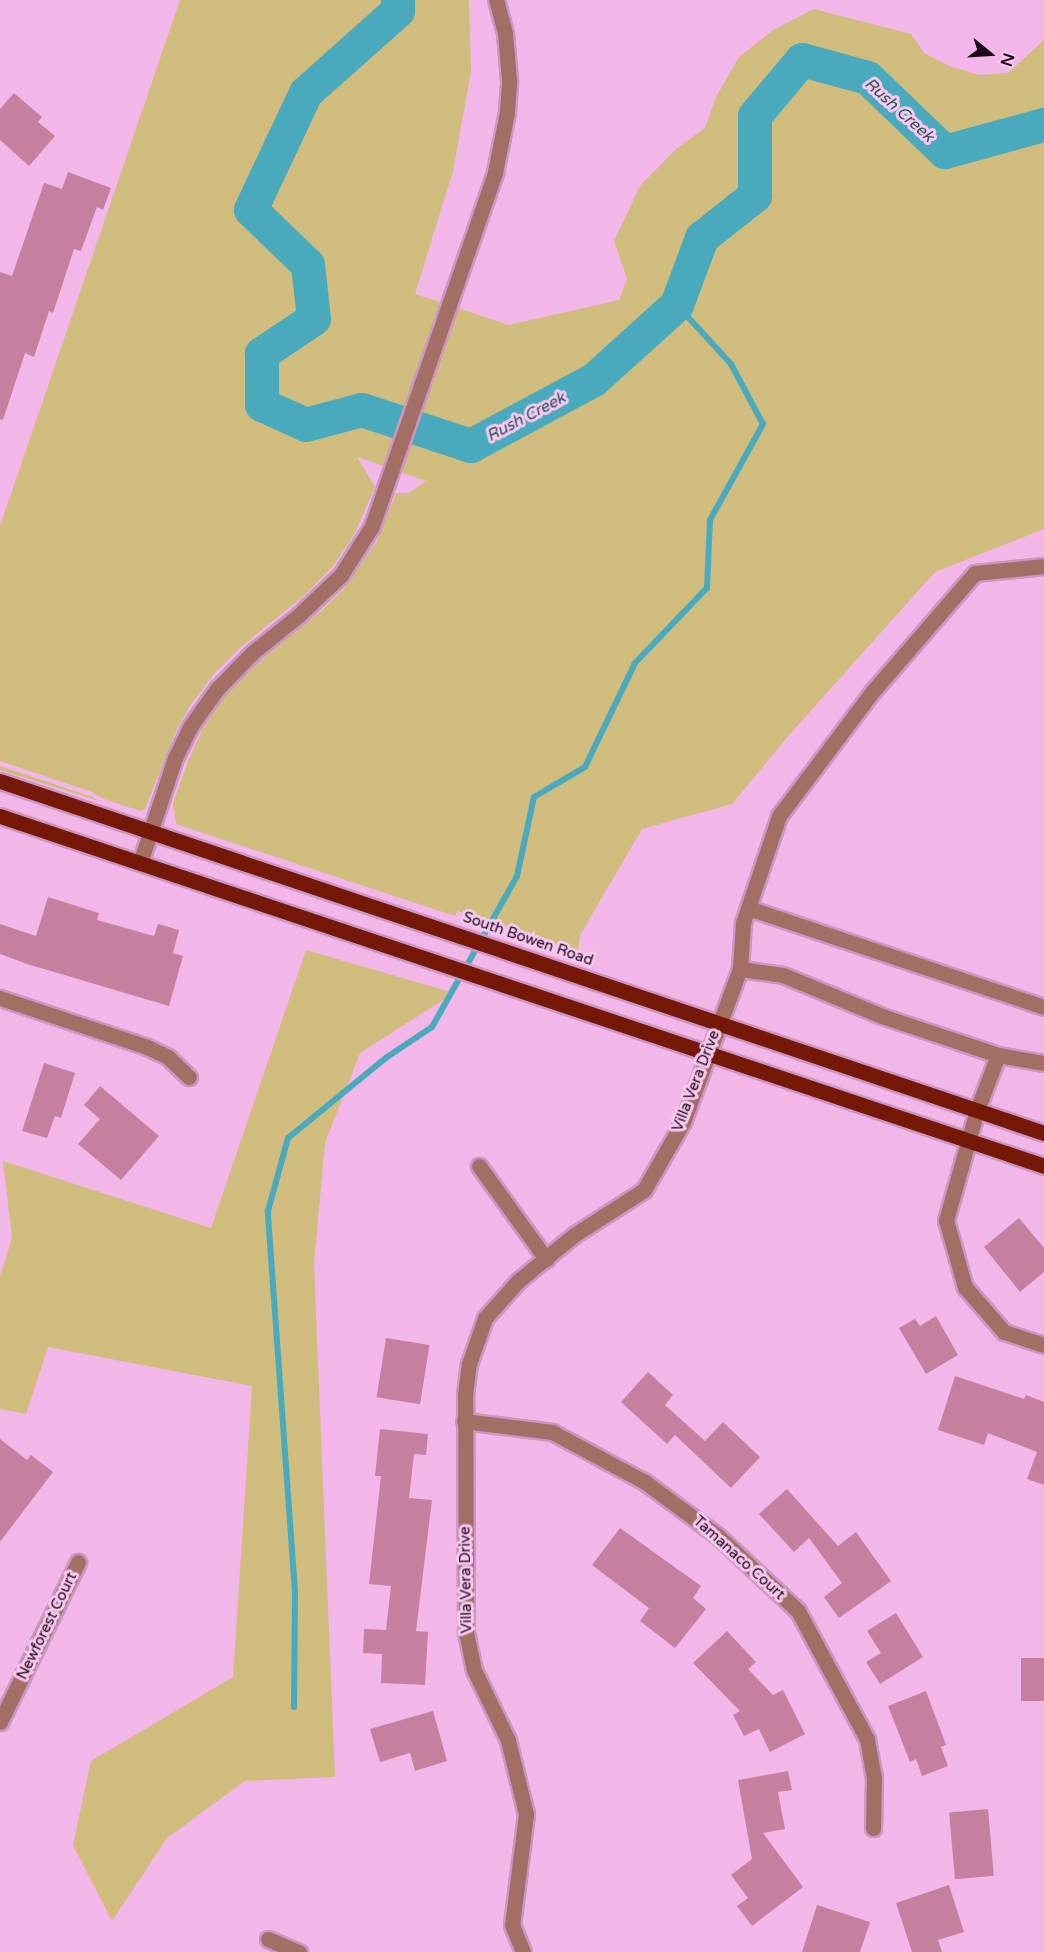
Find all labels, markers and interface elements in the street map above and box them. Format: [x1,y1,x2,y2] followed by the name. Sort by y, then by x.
[960,24,1020,84] north arrow
[996,50,1019,69] text: N
[860,74,938,146] water label: Rush Creek
[483,388,569,446] water label: Rush Creek
[460,908,596,970] street label: South Bowen Road
[668,1028,724,1134] street label: Villa Vera Drive
[690,1512,788,1604] street label: Tamanaco Court
[456,1526,476,1634] street label: Villa Vera Drive
[13,1569,81,1683] street label: Newforest Court

